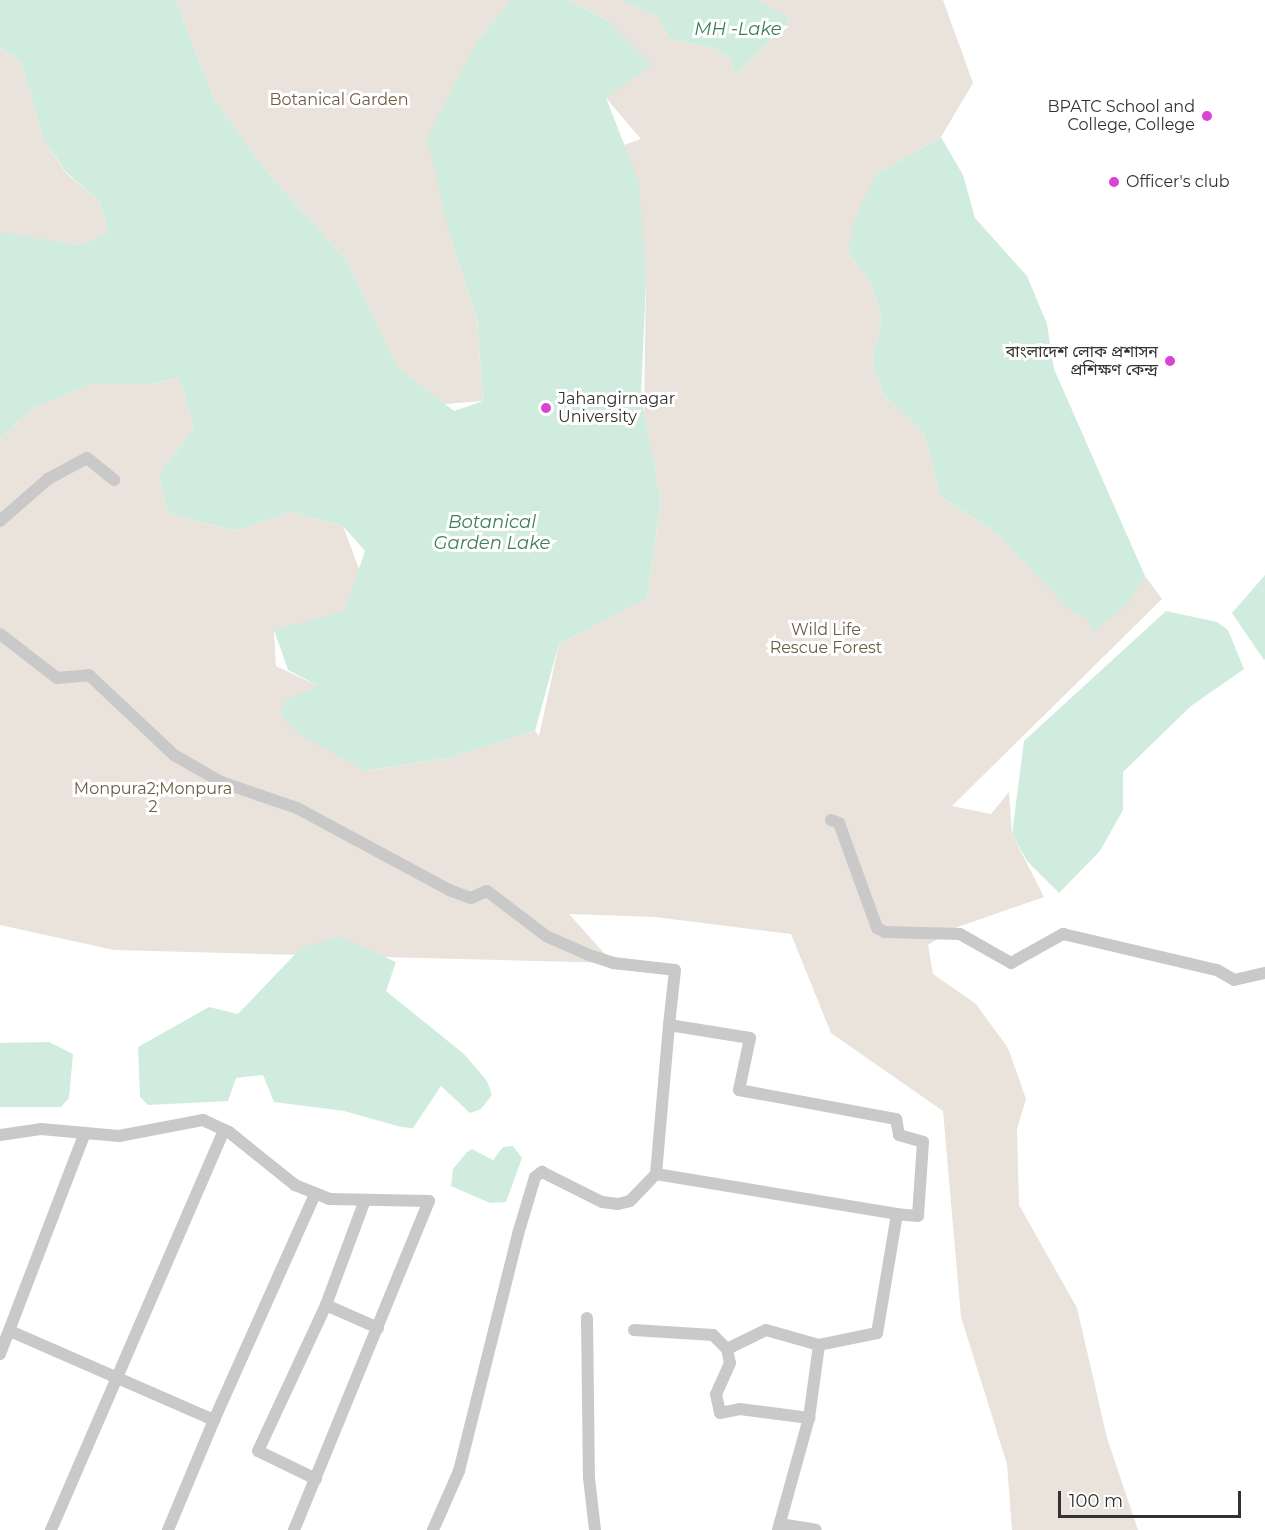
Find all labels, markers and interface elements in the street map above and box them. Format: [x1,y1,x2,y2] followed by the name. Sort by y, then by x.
[694,18,782,40] water label: MH -Lake
[269,90,409,110] park label: Botanical Garden
[1047,97,1195,135] place label: BPATC School and College, College
[1200,109,1214,123] marker: BPATC School and College, College
[1126,172,1230,192] place label: Officer's club
[1107,175,1121,189] marker: Officer's club
[1006,342,1158,380] place label: বাংলাদেশ লোক প্রশাসন প্রশিক্ষণ কেন্দ্র
[1163,354,1177,368] marker: বাংলাদেশ লোক প্রশাসন প্রশিক্ষণ কেন্দ্র
[558,389,675,427] place label: Jahangirnagar University
[539,401,553,415] marker: Jahangirnagar University
[434,512,550,554] water label: Botanical Garden Lake
[770,620,882,658] park label: Wild Life Rescue Forest
[74,779,232,817] park label: Monpura2;Monpura 2
[1061,1479,1244,1517] scale bar
[1069,1490,1123,1512] text: 100 m

